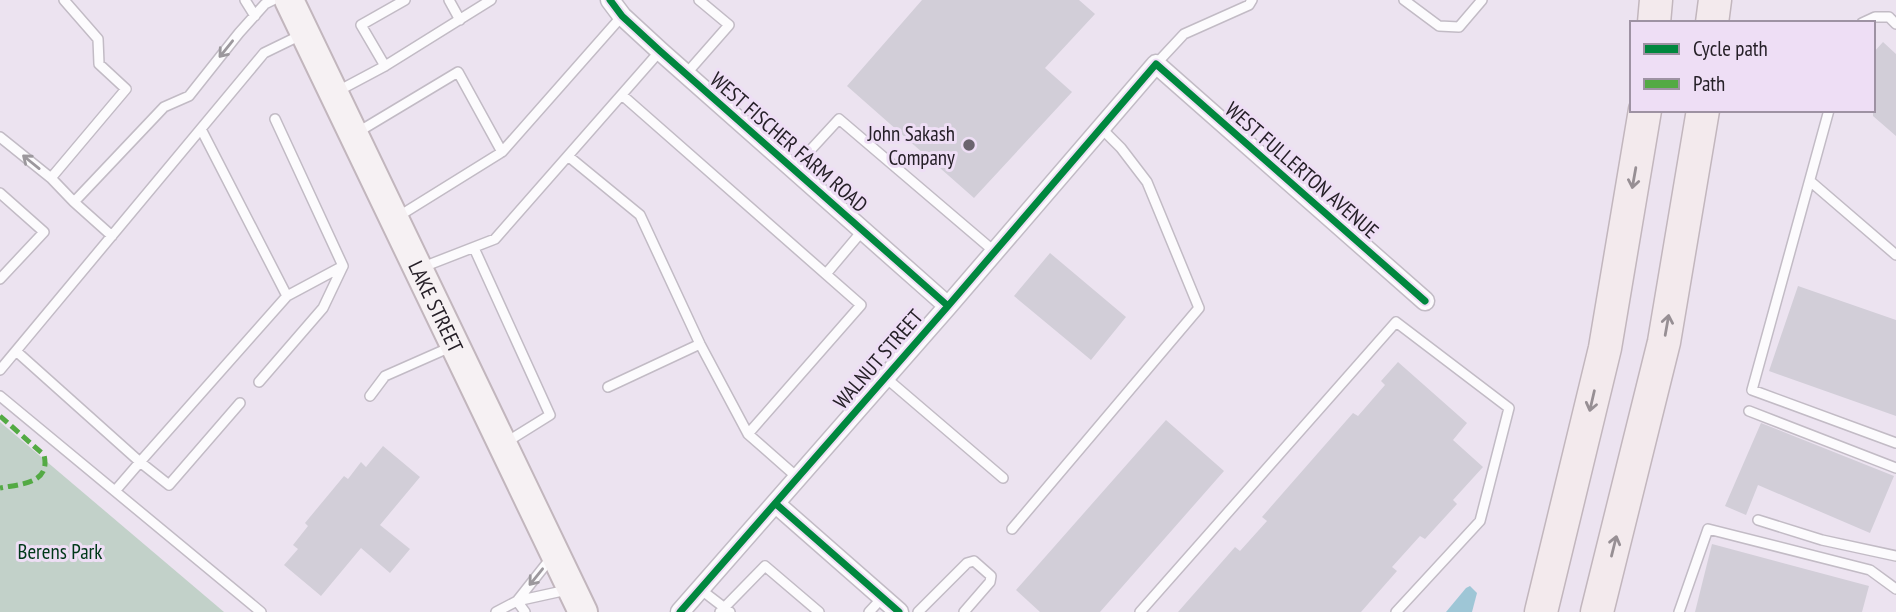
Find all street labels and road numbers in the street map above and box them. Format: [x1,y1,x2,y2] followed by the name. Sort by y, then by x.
[705,66,873,218] street label: WEST FISCHER FARM ROAD
[1220,96,1384,244] street label: WEST FULLERTON AVENUE
[403,256,470,357] street label: LAKE STREET
[827,303,929,414] street label: WALNUT STREET

